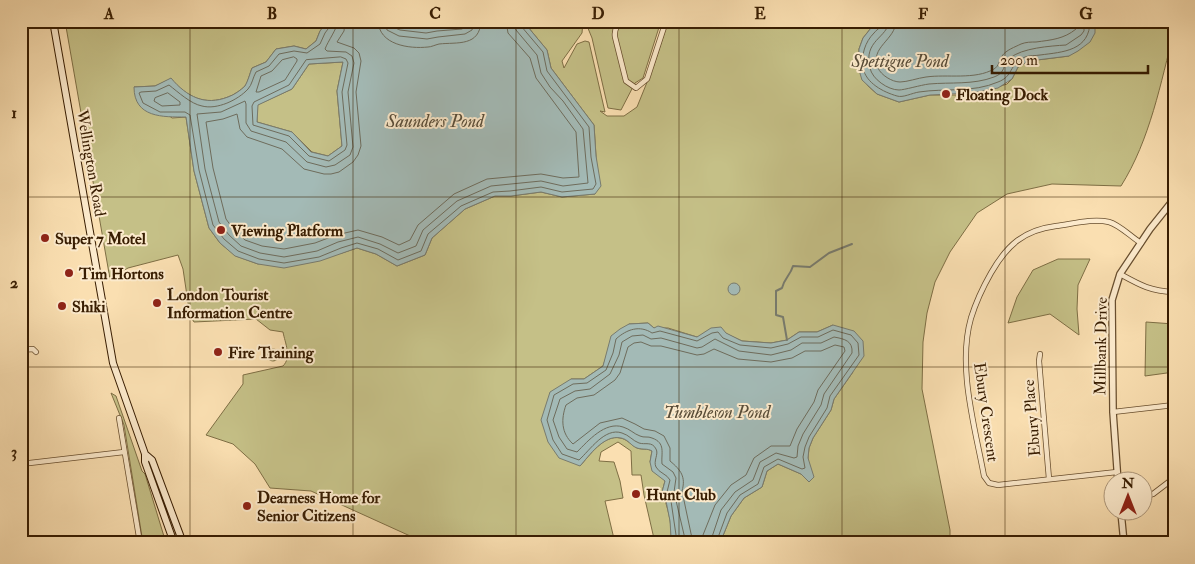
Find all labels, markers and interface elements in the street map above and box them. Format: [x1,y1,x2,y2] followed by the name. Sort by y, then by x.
[103,4,115,24] text: A
[267,4,277,24] text: B
[429,4,441,24] text: C
[591,4,605,24] text: D
[754,4,766,24] text: E
[918,4,928,24] text: F
[1079,4,1093,24] text: G
[992,42,1149,74] scale bar
[850,50,950,73] water label: Spettigue Pond
[1000,51,1038,70] text: 200 m
[956,85,1048,106] place label: Floating Dock
[940,88,952,100] marker: Floating Dock
[11,103,17,123] text: 1
[72,107,110,218] street label: Wellington Road
[385,110,485,133] water label: Saunders Pond
[230,221,344,242] place label: Viewing Platform
[215,224,227,236] marker: Viewing Platform
[55,229,147,250] place label: Super 7 Motel
[39,232,51,244] marker: Super 7 Motel
[78,264,164,284] place label: Tim Hortons
[63,267,75,279] marker: Tim Hortons
[10,273,18,293] text: 2
[167,285,293,323] place label: London Tourist Information Centre
[1090,296,1112,395] street label: Millbank Drive
[72,297,106,317] place label: Shiki
[151,297,163,309] marker: London Tourist Information Centre
[56,300,68,312] marker: Shiki
[228,343,315,364] place label: Fire Training
[212,346,224,358] marker: Fire Training
[969,361,1003,463] street label: Ebury Crescent
[1019,378,1045,457] street label: Ebury Place
[664,401,772,424] water label: Tumbleson Pond
[11,442,17,462] text: 3
[1102,472,1152,522] north arrow
[1121,475,1135,492] text: N
[646,485,716,505] place label: Hunt Club
[257,488,381,526] place label: Dearness Home for Senior Citizens
[630,488,642,500] marker: Hunt Club
[241,500,253,512] marker: Dearness Home for Senior Citizens

